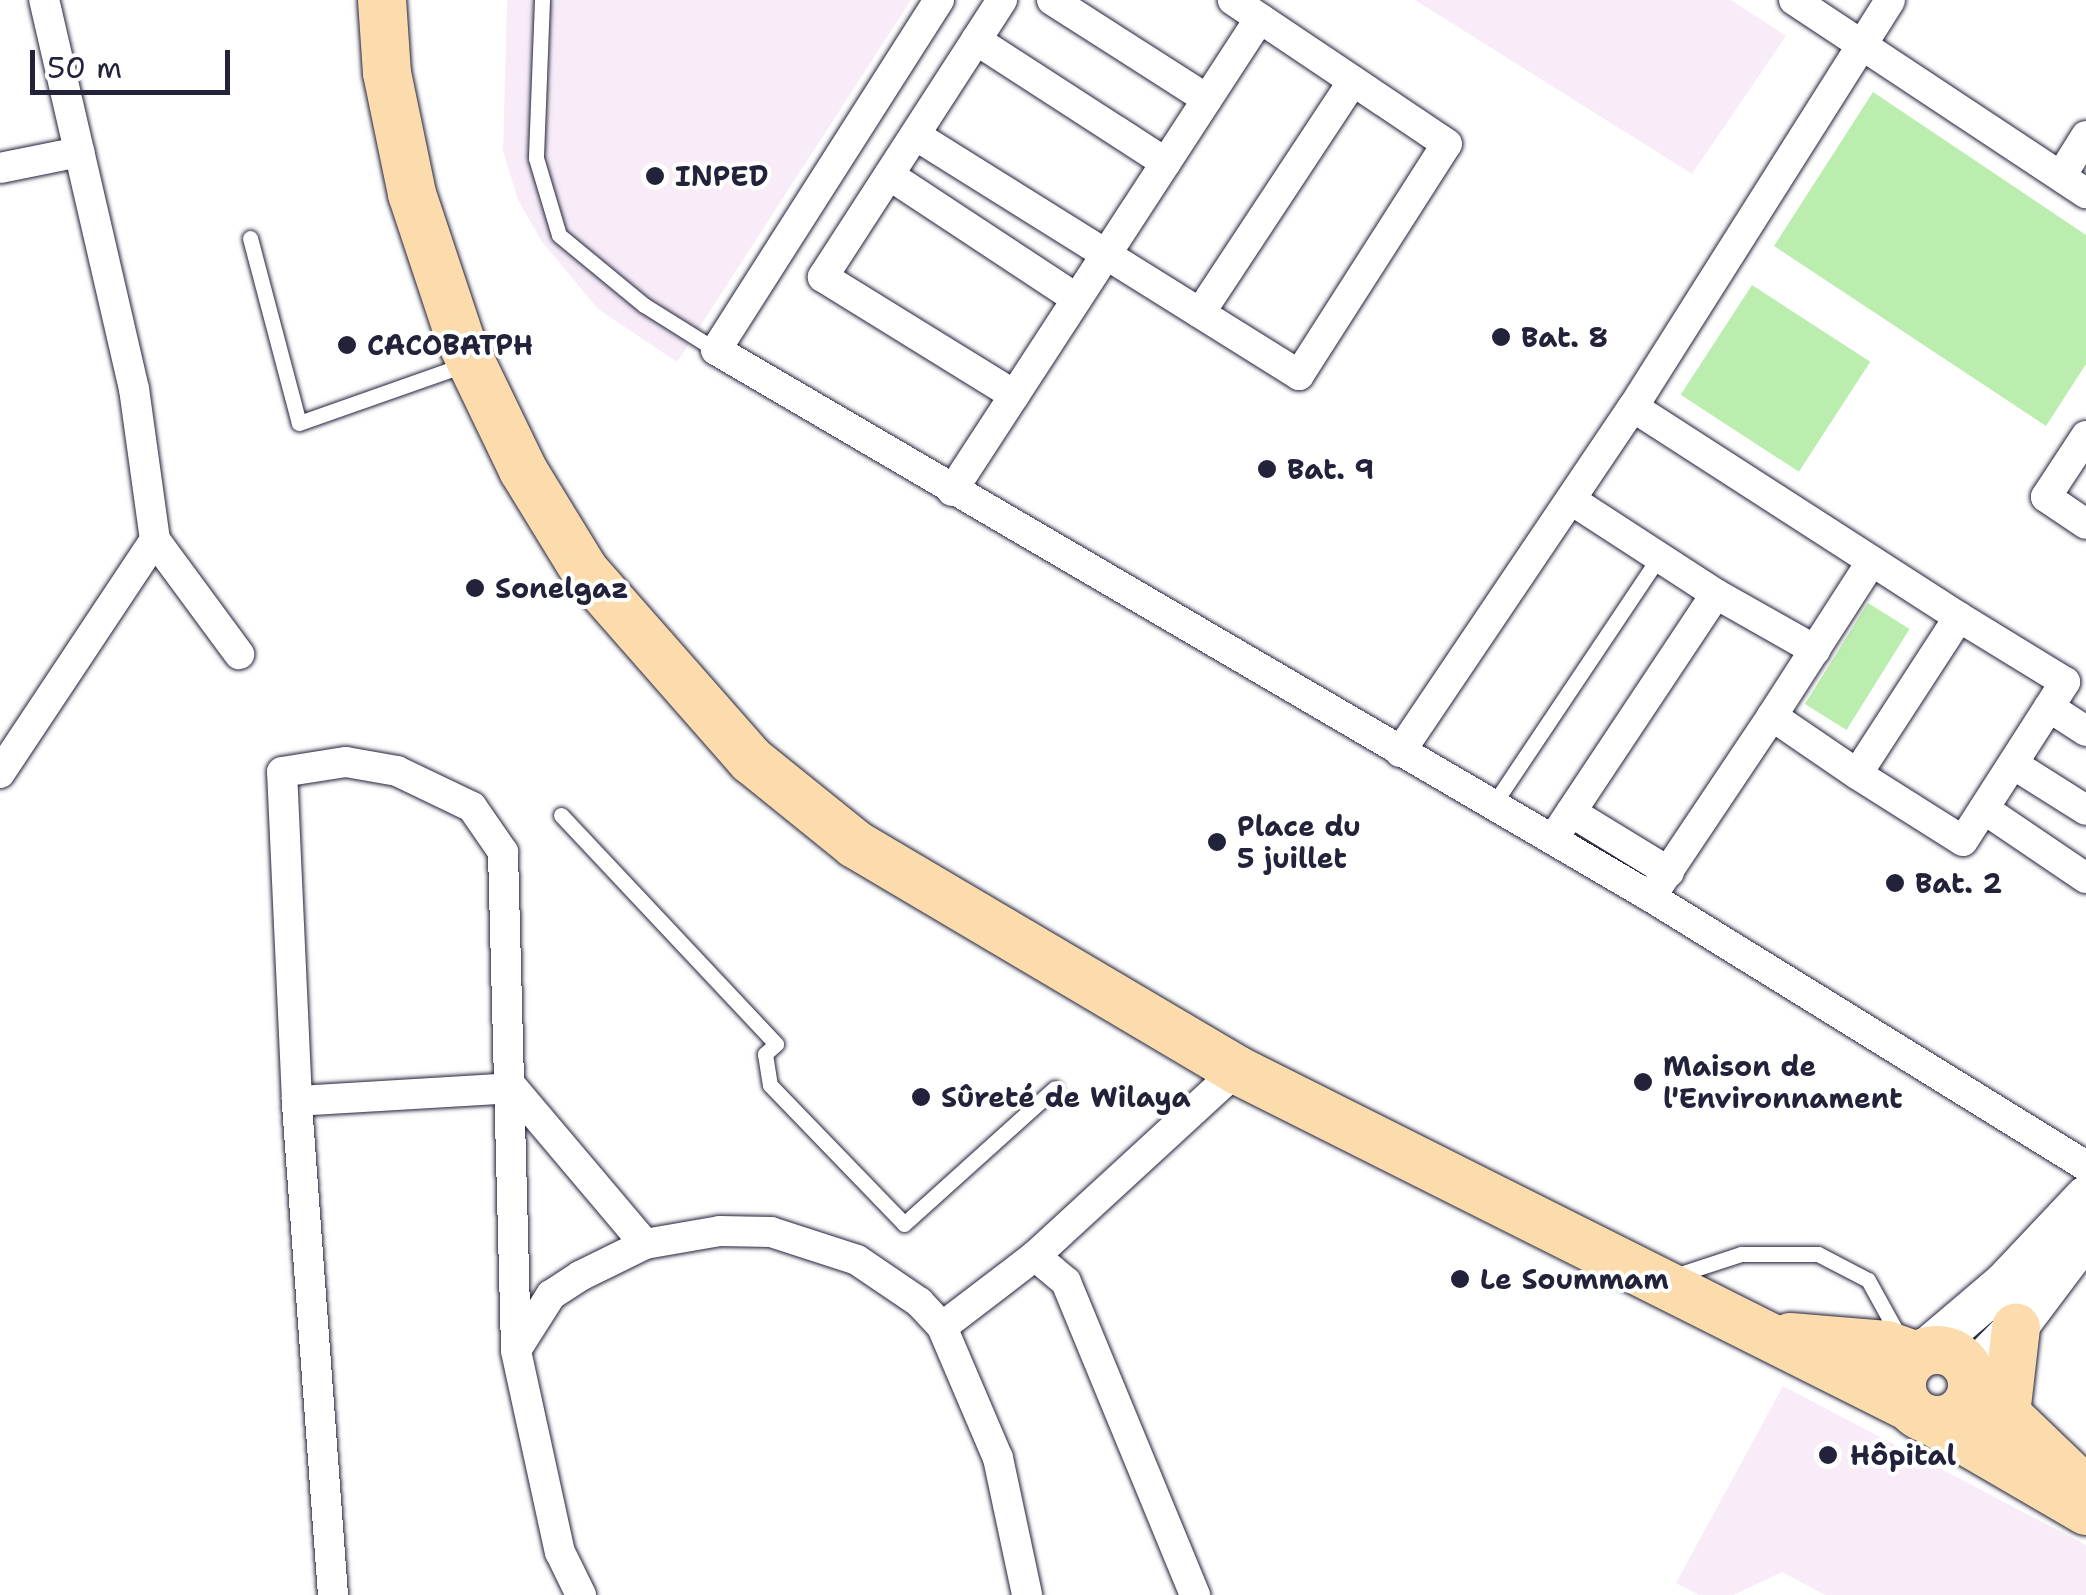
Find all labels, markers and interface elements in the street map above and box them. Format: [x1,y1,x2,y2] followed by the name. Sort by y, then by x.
[35,30,235,92] scale bar
[47,47,122,88] text: 50 m
[675,159,768,193] place label: INPED
[644,165,666,187] marker: INPED
[1521,320,1608,354] place label: Bat. 8
[1490,326,1512,348] marker: Bat. 8
[367,328,533,362] place label: CACOBATPH
[336,334,358,356] marker: CACOBATPH
[1287,452,1374,486] place label: Bat. 9
[1256,458,1278,480] marker: Bat. 9
[495,571,629,605] place label: Sonelgaz
[464,577,486,599] marker: Sonelgaz
[1237,809,1361,875] place label: Place du 5 juillet
[1206,831,1228,853] marker: Place du 5 juillet
[1915,866,2002,900] place label: Bat. 2
[1884,872,1906,894] marker: Bat. 2
[1663,1049,1903,1115] place label: Maison de l'Environnament
[1632,1071,1654,1093] marker: Maison de l'Environnament
[941,1080,1191,1114] place label: Sûreté de Wilaya
[910,1086,932,1108] marker: Sûreté de Wilaya
[1480,1262,1669,1296] place label: Le Soummam
[1449,1268,1471,1290] marker: Le Soummam
[1850,1438,1956,1472] place label: Hôpital
[1815,1442,1841,1468] marker: Hôpital

